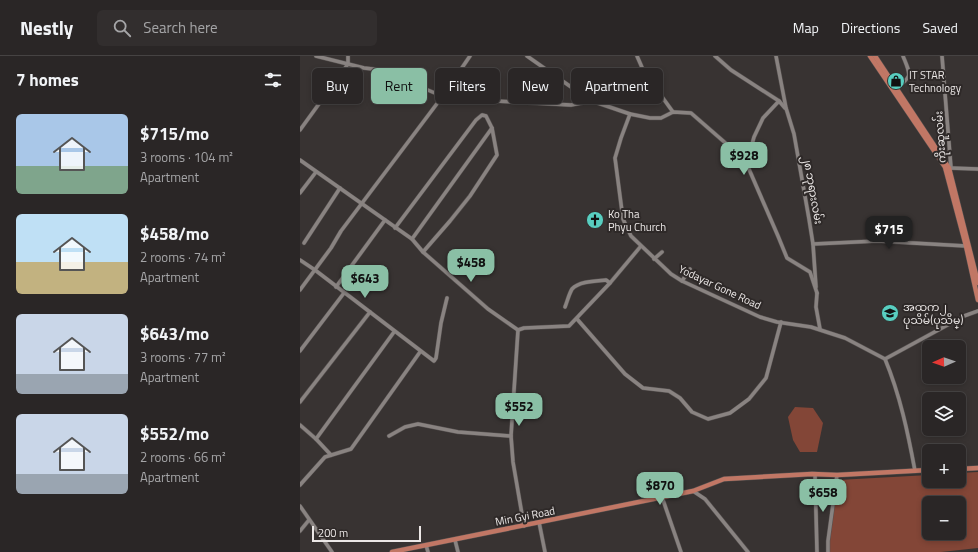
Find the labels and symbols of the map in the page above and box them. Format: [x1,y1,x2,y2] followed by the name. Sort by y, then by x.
[909,67,962,96] place label: IT STAR Technology
[886,71,906,91] shop icon: IT STAR Technology
[930,110,951,164] street label: ကိုးဆူလမ်း
[720,142,768,176] pin: $928
[798,154,827,226] street label: ၂၈ ဘုရားလမ်း
[608,206,666,235] place label: Ko Tha Phyu Church
[585,210,605,230] church icon: Ko Tha Phyu Church
[865,216,913,250] pin: $715
[447,249,495,283] pin: $458
[676,261,764,313] street label: Yodayar Gone Road
[341,265,389,299] pin: $643
[903,299,963,329] place label: အထက၂ ပုသိမ်(ပုသိမ္)
[880,303,900,323] school or university icon: အထက၂ ပုသိမ်(ပုသိမ္)
[922,340,966,384] north arrow
[495,393,543,427] pin: $552
[636,472,684,506] pin: $870
[799,479,847,513] pin: $658
[494,502,556,530] street label: Min Gyi Road
[312,524,421,543] scale bar

